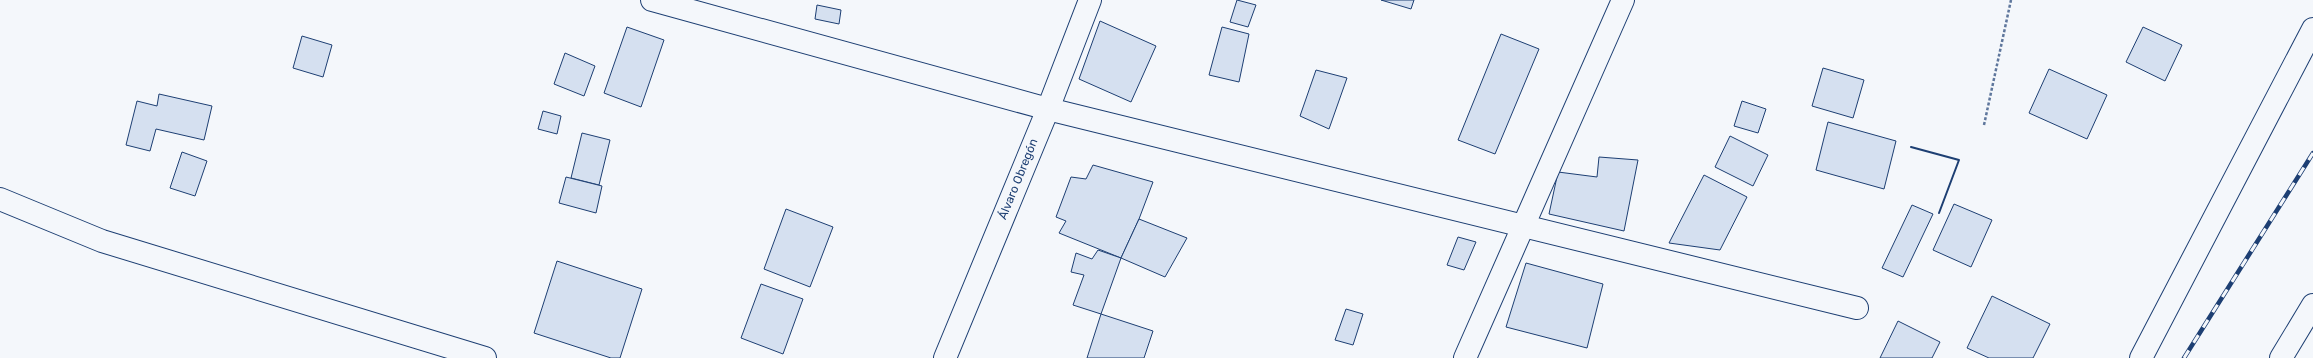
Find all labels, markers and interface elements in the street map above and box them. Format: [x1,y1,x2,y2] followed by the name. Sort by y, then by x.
[995,137,1041,221] street label: Álvaro Obregón

